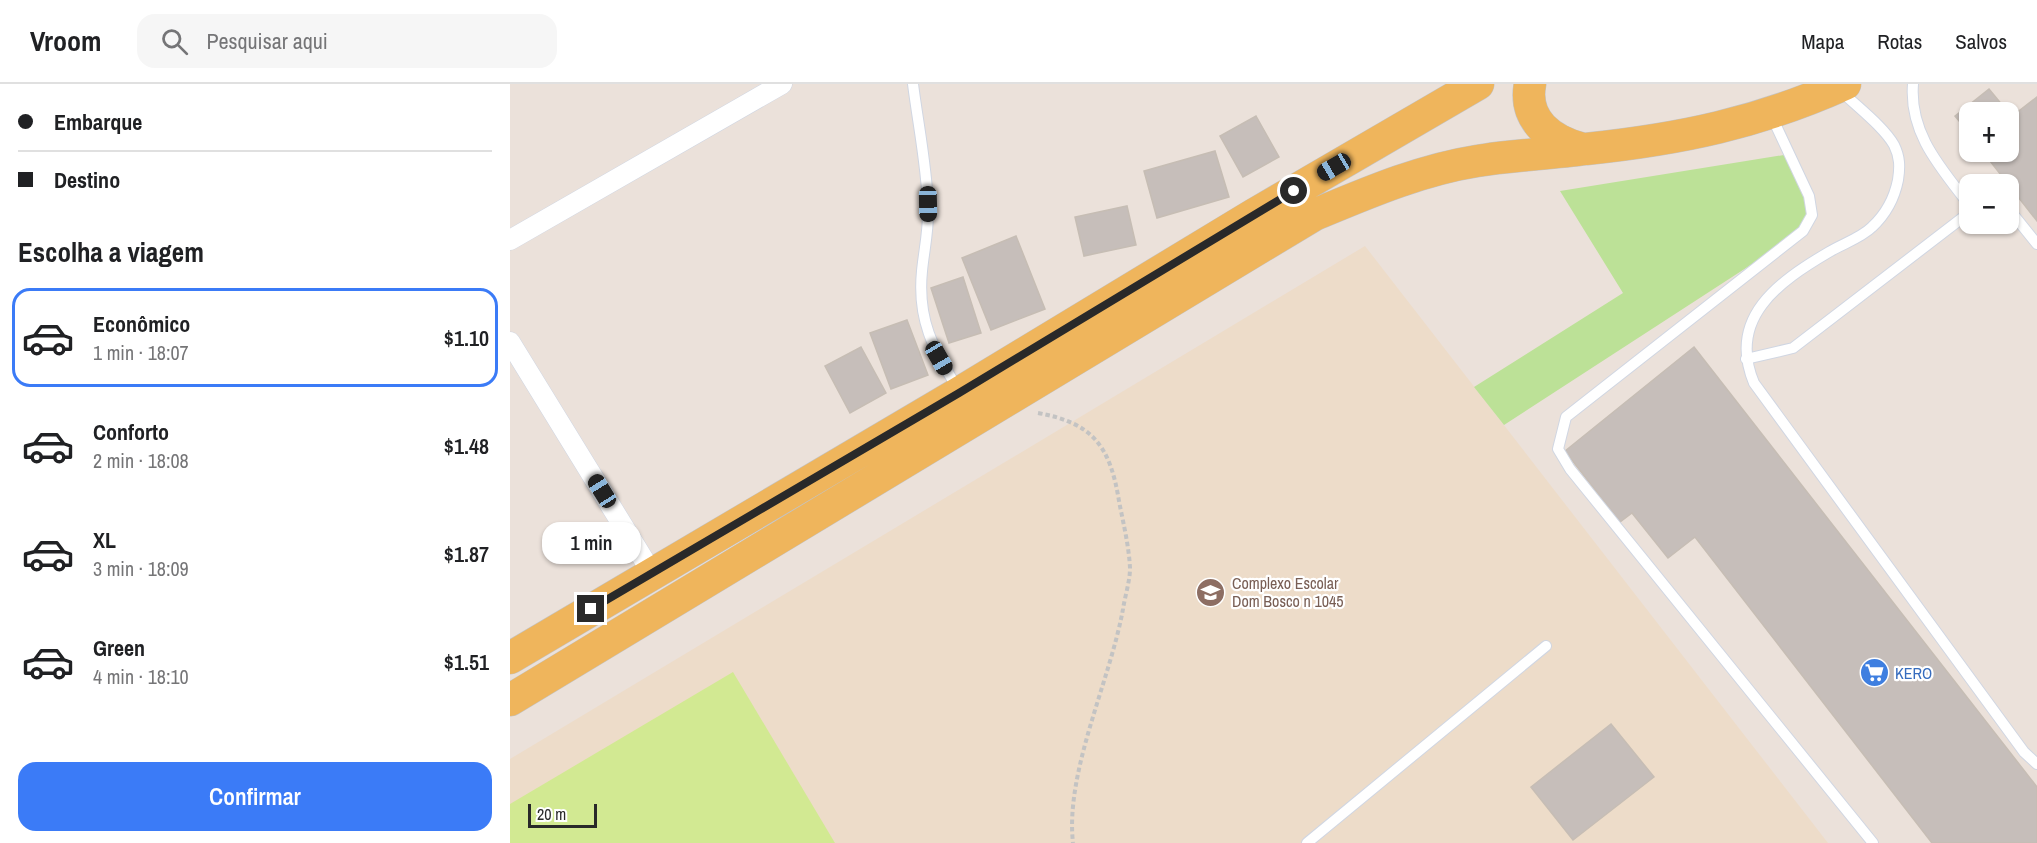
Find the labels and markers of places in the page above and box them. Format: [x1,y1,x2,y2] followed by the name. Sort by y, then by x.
[1232,572,1344,612] place label: Complexo Escolar Dom Bosco n 1045
[1195,576,1227,608] school or university icon: Complexo Escolar Dom Bosco n 1045
[1858,657,1890,689] supermarket icon: KERO
[1895,662,1932,684] place label: KERO

